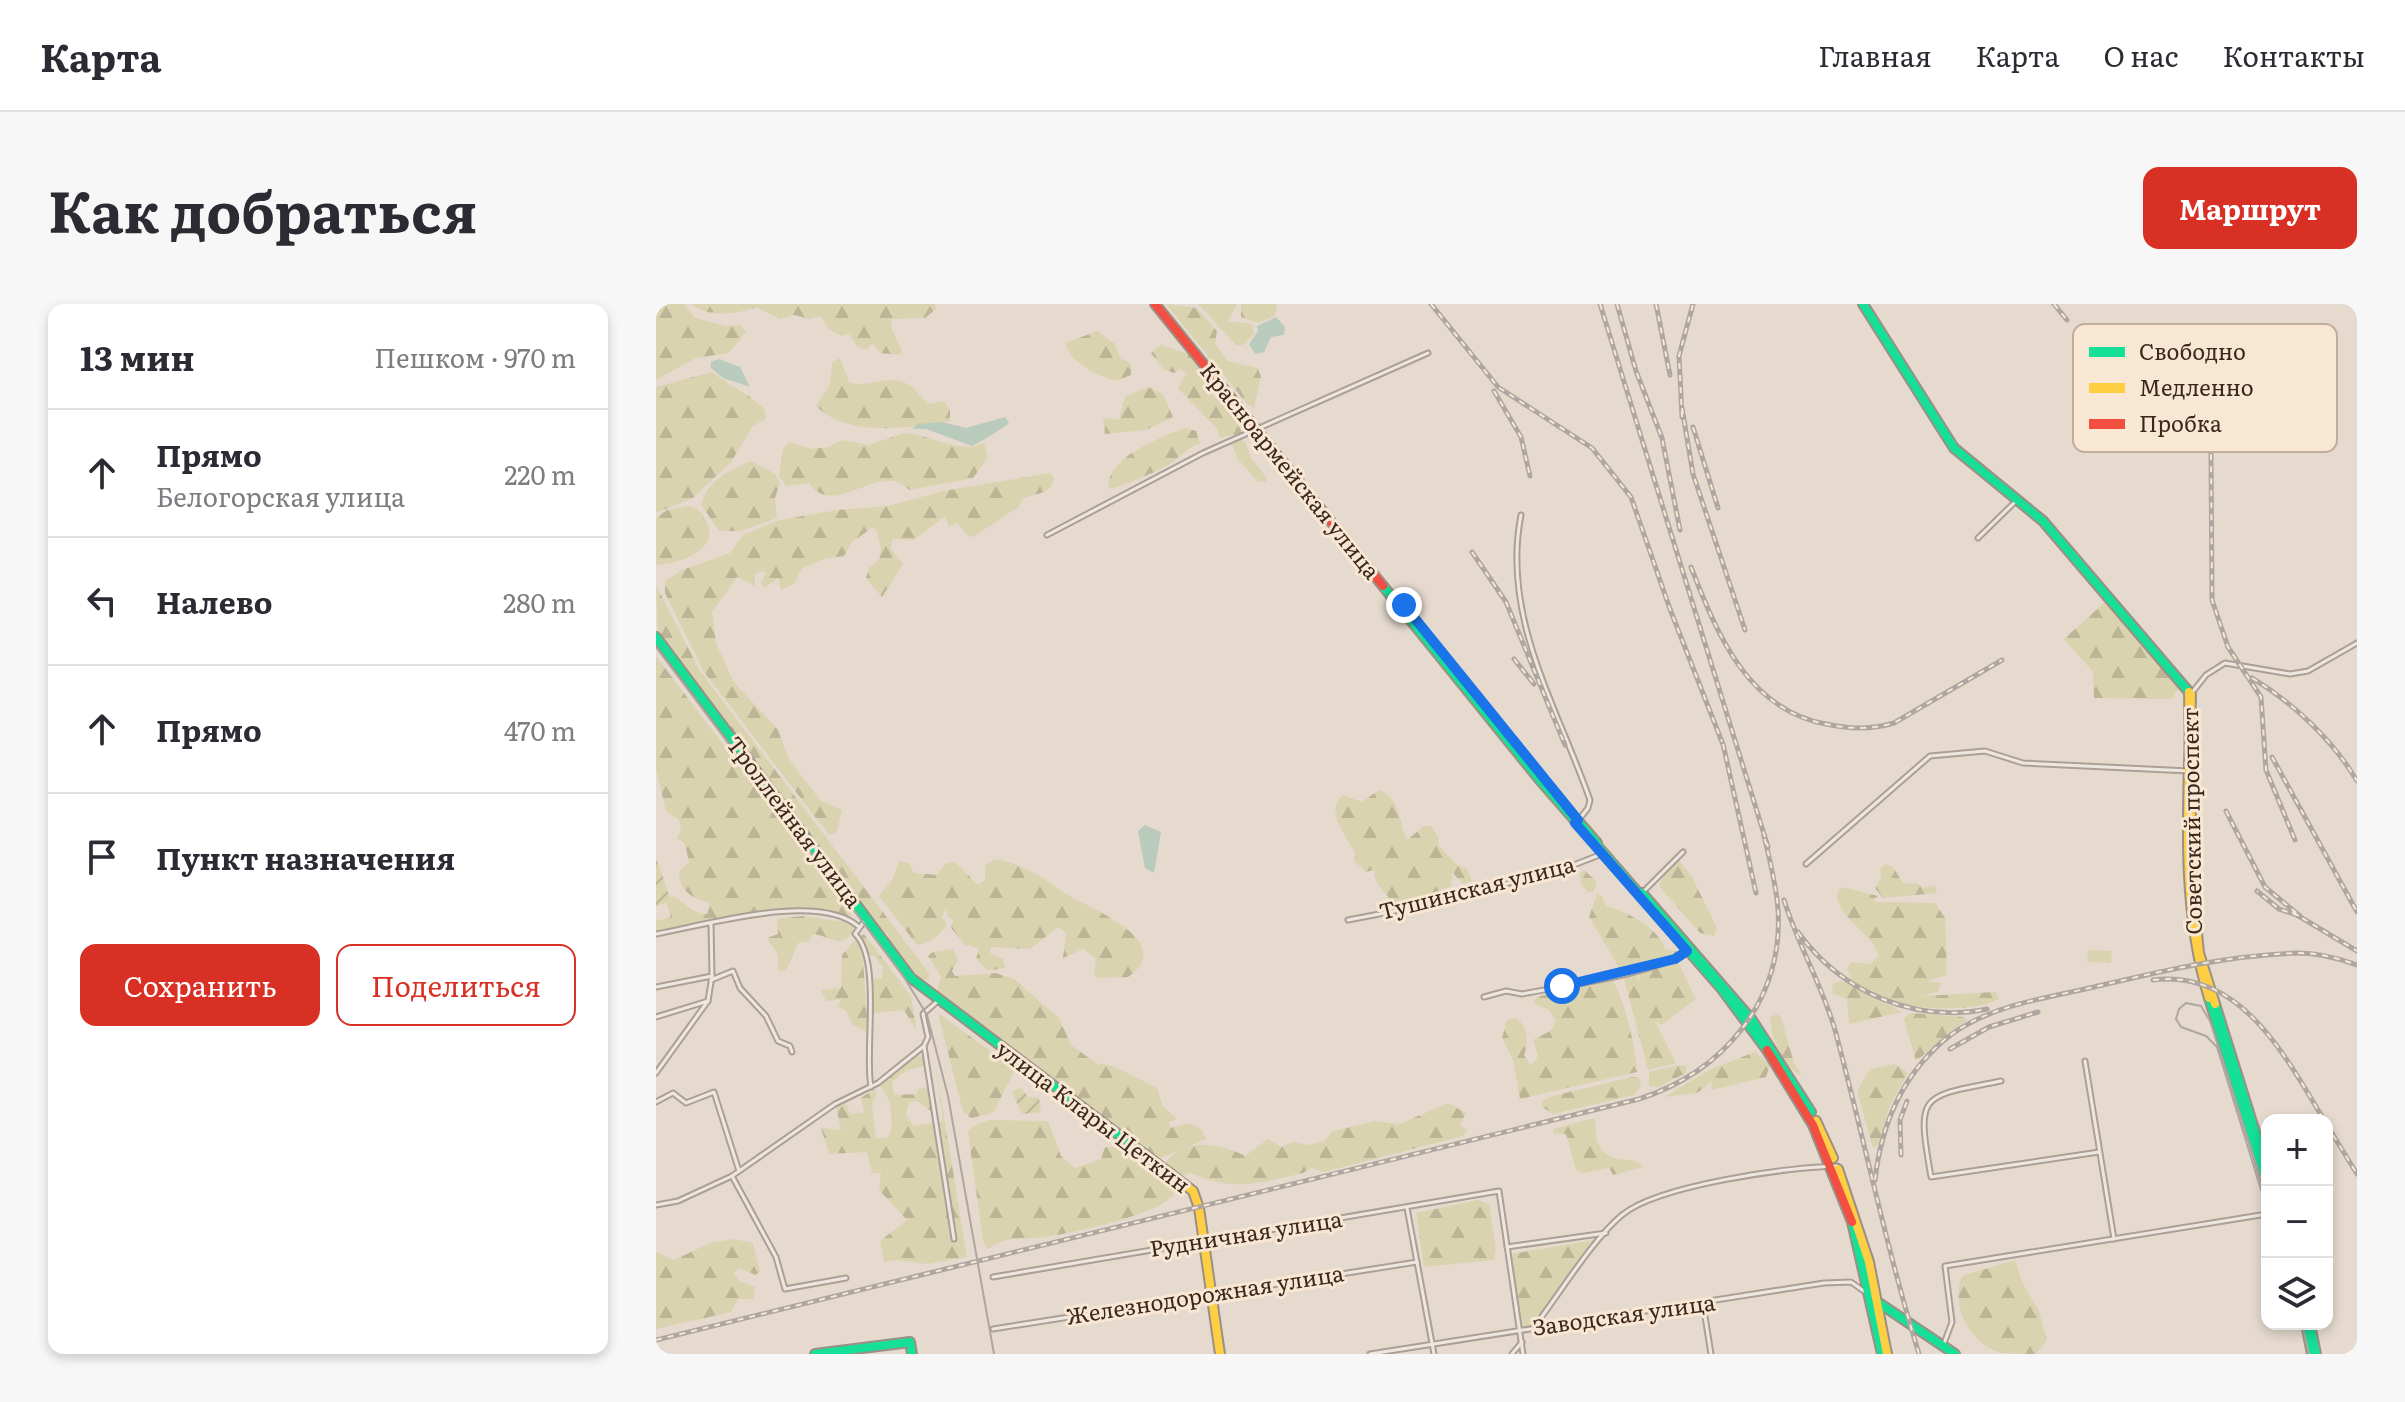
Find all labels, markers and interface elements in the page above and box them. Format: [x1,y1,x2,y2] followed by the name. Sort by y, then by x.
[40,27,162,84] text: Карта
[1818,34,1932,76] text: Главная
[1976,34,2059,76] text: Карта
[2103,34,2179,76] text: О нас
[2223,34,2365,76] text: Контакты
[48,167,477,250] text: Как добраться
[2143,167,2357,249] button: Маршрут
[2073,324,2337,452] legend
[80,331,194,381] text: 13 мин
[2139,334,2246,367] text: Свободно
[374,337,576,376] text: Пешком · 970 m
[1193,355,1389,586] street label: Красноармейская улица
[2139,370,2254,403] text: Медленно
[2139,406,2222,439] text: Пробка
[156,432,262,476] text: Прямо
[80,451,124,495] icon: ahead
[504,454,576,493] text: 220 m
[156,476,405,515] text: Белогорская улица
[80,579,124,623] icon: left
[156,579,272,623] text: Налево
[503,582,576,621] text: 280 m
[1386,587,1422,623] route end
[80,707,124,751] icon: ahead
[156,707,262,751] text: Прямо
[2172,707,2209,935] street label: Советский проспект
[504,710,576,749] text: 470 m
[720,728,871,914] street label: Троллейная улица
[80,835,124,879] icon: arrive
[156,835,455,879] text: Пункт назначения
[1375,846,1578,927] street label: Тушинская улица
[80,944,320,1026] button: Сохранить
[336,944,576,1026] button: Поделиться
[1544,968,1580,1004] route start
[990,1032,1198,1200] street label: улица Клары Цеткин
[2261,1114,2333,1330] map controls
[2261,1114,2333,1186] button: +
[2261,1186,2333,1258] button: −
[1147,1201,1345,1264] street label: Рудничная улица
[1064,1255,1346,1332] street label: Железнодорожная улица
[2261,1258,2333,1330] button: layers
[1530,1284,1717,1343] street label: Заводская улица

